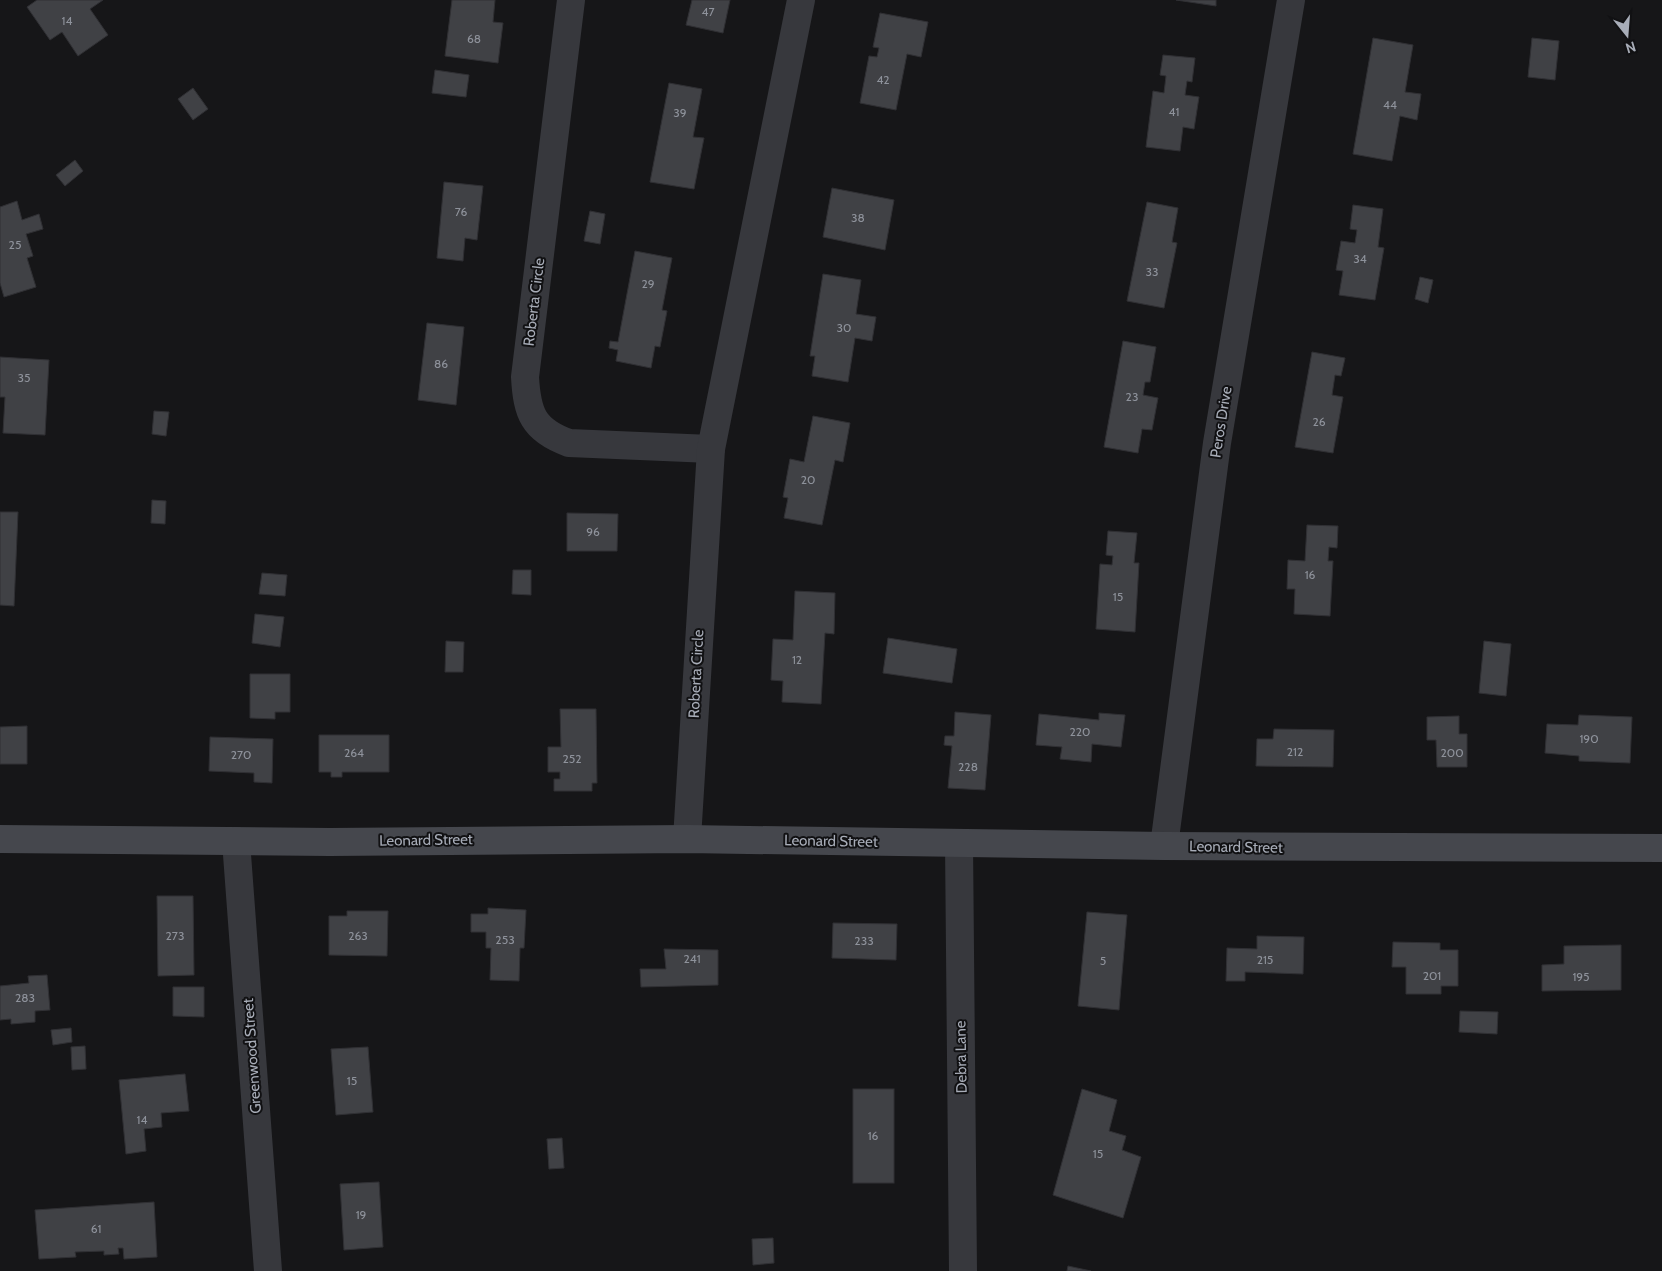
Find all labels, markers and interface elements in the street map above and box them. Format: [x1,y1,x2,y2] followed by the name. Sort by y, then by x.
[702,4,714,19] house number: 47
[1602,10,1652,60] north arrow
[62,13,72,28] house number: 14
[467,31,481,46] house number: 68
[1623,37,1638,57] text: N
[876,72,890,87] house number: 42
[1383,97,1397,112] house number: 44
[1169,104,1179,119] house number: 41
[673,105,687,120] house number: 39
[455,204,467,219] house number: 76
[851,210,865,225] house number: 38
[9,237,21,252] house number: 25
[1353,251,1367,266] house number: 34
[520,257,548,347] street label: Roberta Circle
[1146,264,1158,279] house number: 33
[641,276,655,291] house number: 29
[837,320,851,335] house number: 30
[434,356,448,371] house number: 86
[18,370,30,385] house number: 35
[1206,385,1236,459] street label: Peros Drive
[1126,389,1138,404] house number: 23
[1312,414,1326,429] house number: 26
[801,472,815,487] house number: 20
[586,524,600,539] house number: 96
[1305,567,1316,582] house number: 16
[1113,589,1123,604] house number: 15
[685,629,707,719] street label: Roberta Circle
[792,652,802,667] house number: 12
[1070,724,1090,739] house number: 220
[1579,731,1599,746] house number: 190
[1287,744,1303,759] house number: 212
[344,745,364,760] house number: 264
[1440,745,1464,760] house number: 200
[231,747,251,762] house number: 270
[562,751,582,766] house number: 252
[958,759,978,774] house number: 228
[379,830,473,850] street label: Leonard Street
[784,831,878,851] street label: Leonard Street
[1189,837,1283,857] street label: Leonard Street
[166,928,184,943] house number: 273
[348,928,368,943] house number: 263
[495,932,515,947] house number: 253
[854,933,874,948] house number: 233
[683,951,701,966] house number: 241
[1257,952,1273,967] house number: 215
[1100,953,1106,968] house number: 5
[1423,968,1441,983] house number: 201
[1572,969,1590,984] house number: 195
[15,990,35,1005] house number: 283
[239,998,265,1114] street label: Greenwood Street
[951,1020,971,1094] street label: Debra Lane
[347,1073,357,1088] house number: 15
[137,1112,147,1127] house number: 14
[868,1128,879,1143] house number: 16
[1093,1146,1103,1161] house number: 15
[356,1207,367,1222] house number: 19
[91,1221,101,1236] house number: 61

